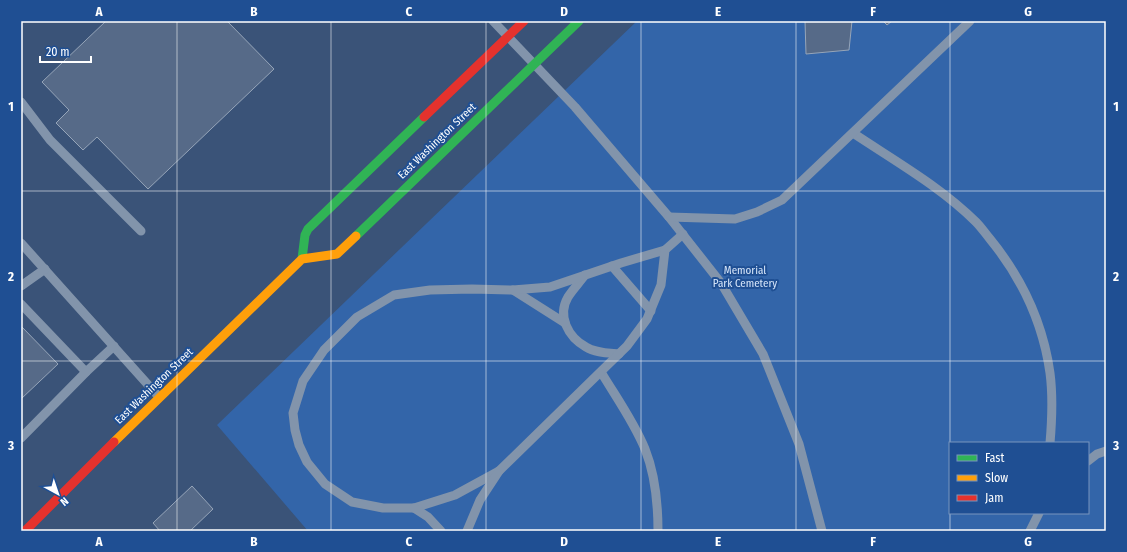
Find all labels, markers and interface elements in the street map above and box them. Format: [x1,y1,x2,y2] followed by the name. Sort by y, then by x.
[94,4,103,19] text: A
[250,4,258,19] text: B
[406,4,413,19] text: C
[560,4,568,19] text: D
[715,4,721,19] text: E
[870,4,876,19] text: F
[1024,4,1032,19] text: G
[40,38,91,64] scale bar
[46,45,70,59] text: 20 m
[8,99,14,114] text: 1
[1113,99,1119,114] text: 1
[395,100,479,182] street label: East Washington Street
[713,264,777,290] park label: Memorial Park Cemetery
[7,269,14,284] text: 2
[1112,269,1119,284] text: 2
[112,345,196,427] street label: East Washington Street
[7,438,14,453] text: 3
[1112,438,1119,453] text: 3
[949,442,1089,514] legend
[985,451,1004,465] text: Fast
[985,471,1008,485] text: Slow
[38,474,78,514] north arrow
[985,491,1003,505] text: Jam
[57,494,71,508] text: N
[94,534,103,549] text: A
[250,534,258,549] text: B
[406,534,413,549] text: C
[560,534,568,549] text: D
[715,534,721,549] text: E
[870,534,876,549] text: F
[1024,534,1032,549] text: G

